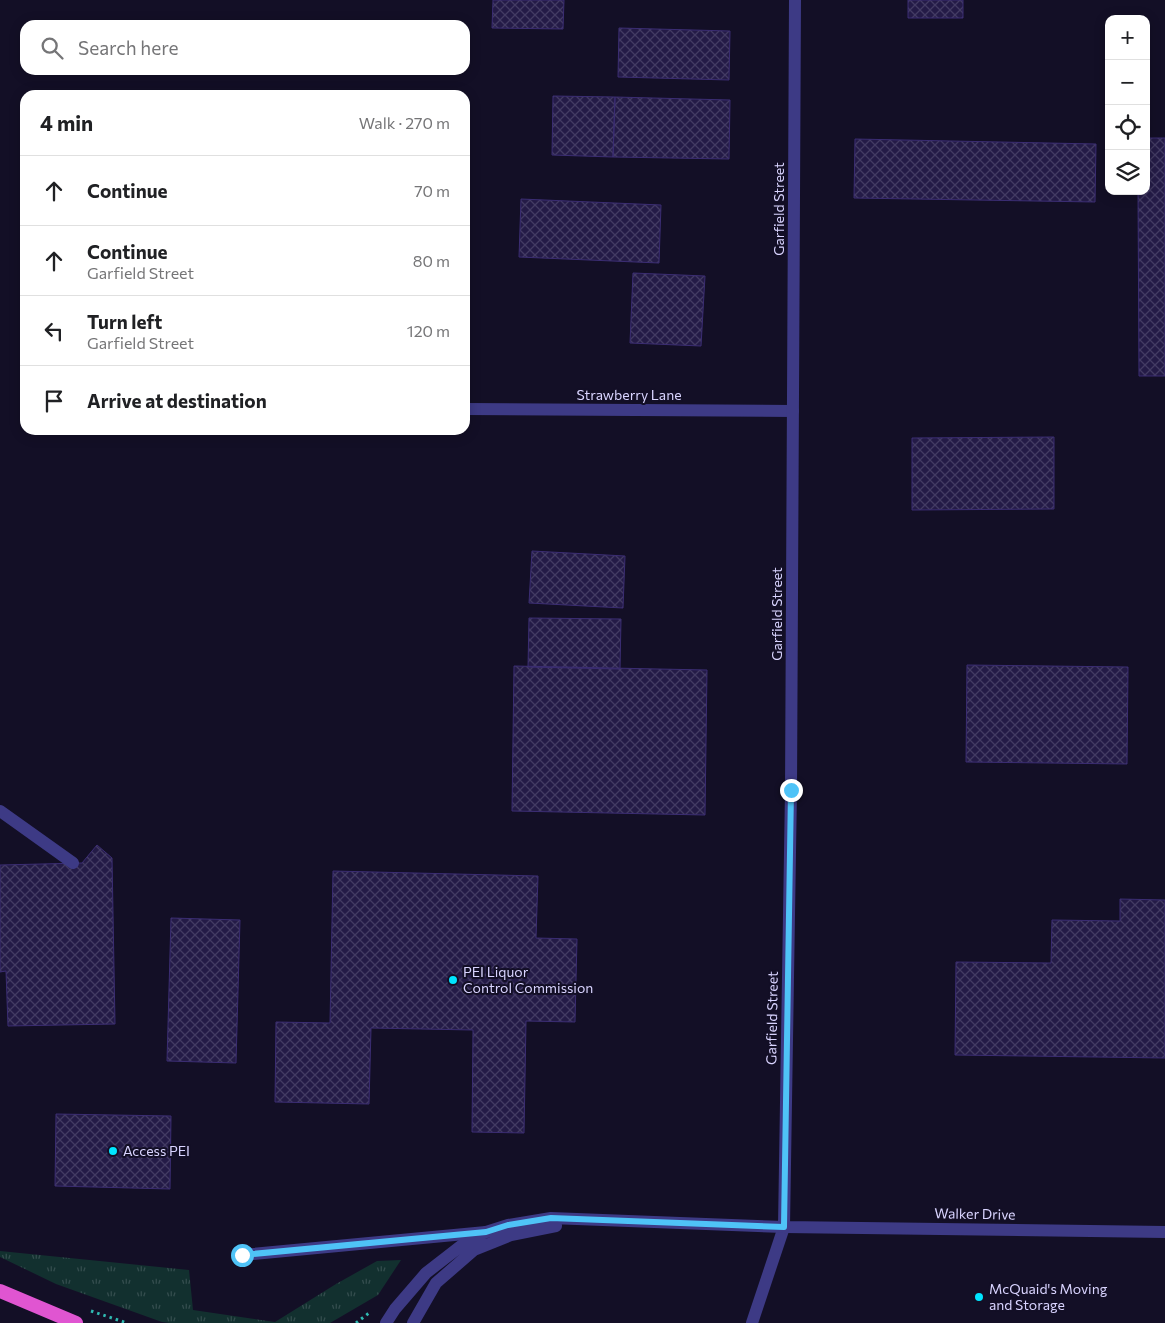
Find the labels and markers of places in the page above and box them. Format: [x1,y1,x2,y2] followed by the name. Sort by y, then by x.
[463,963,593,996] place label: PEI Liquor Control Commission
[447,974,459,986] marker: PEI Liquor Control Commission
[123,1142,190,1159] place label: Access PEI
[107,1145,119,1157] marker: Access PEI
[989,1280,1108,1313] place label: McQuaid's Moving and Storage
[973,1291,985,1303] marker: McQuaid's Moving and Storage

